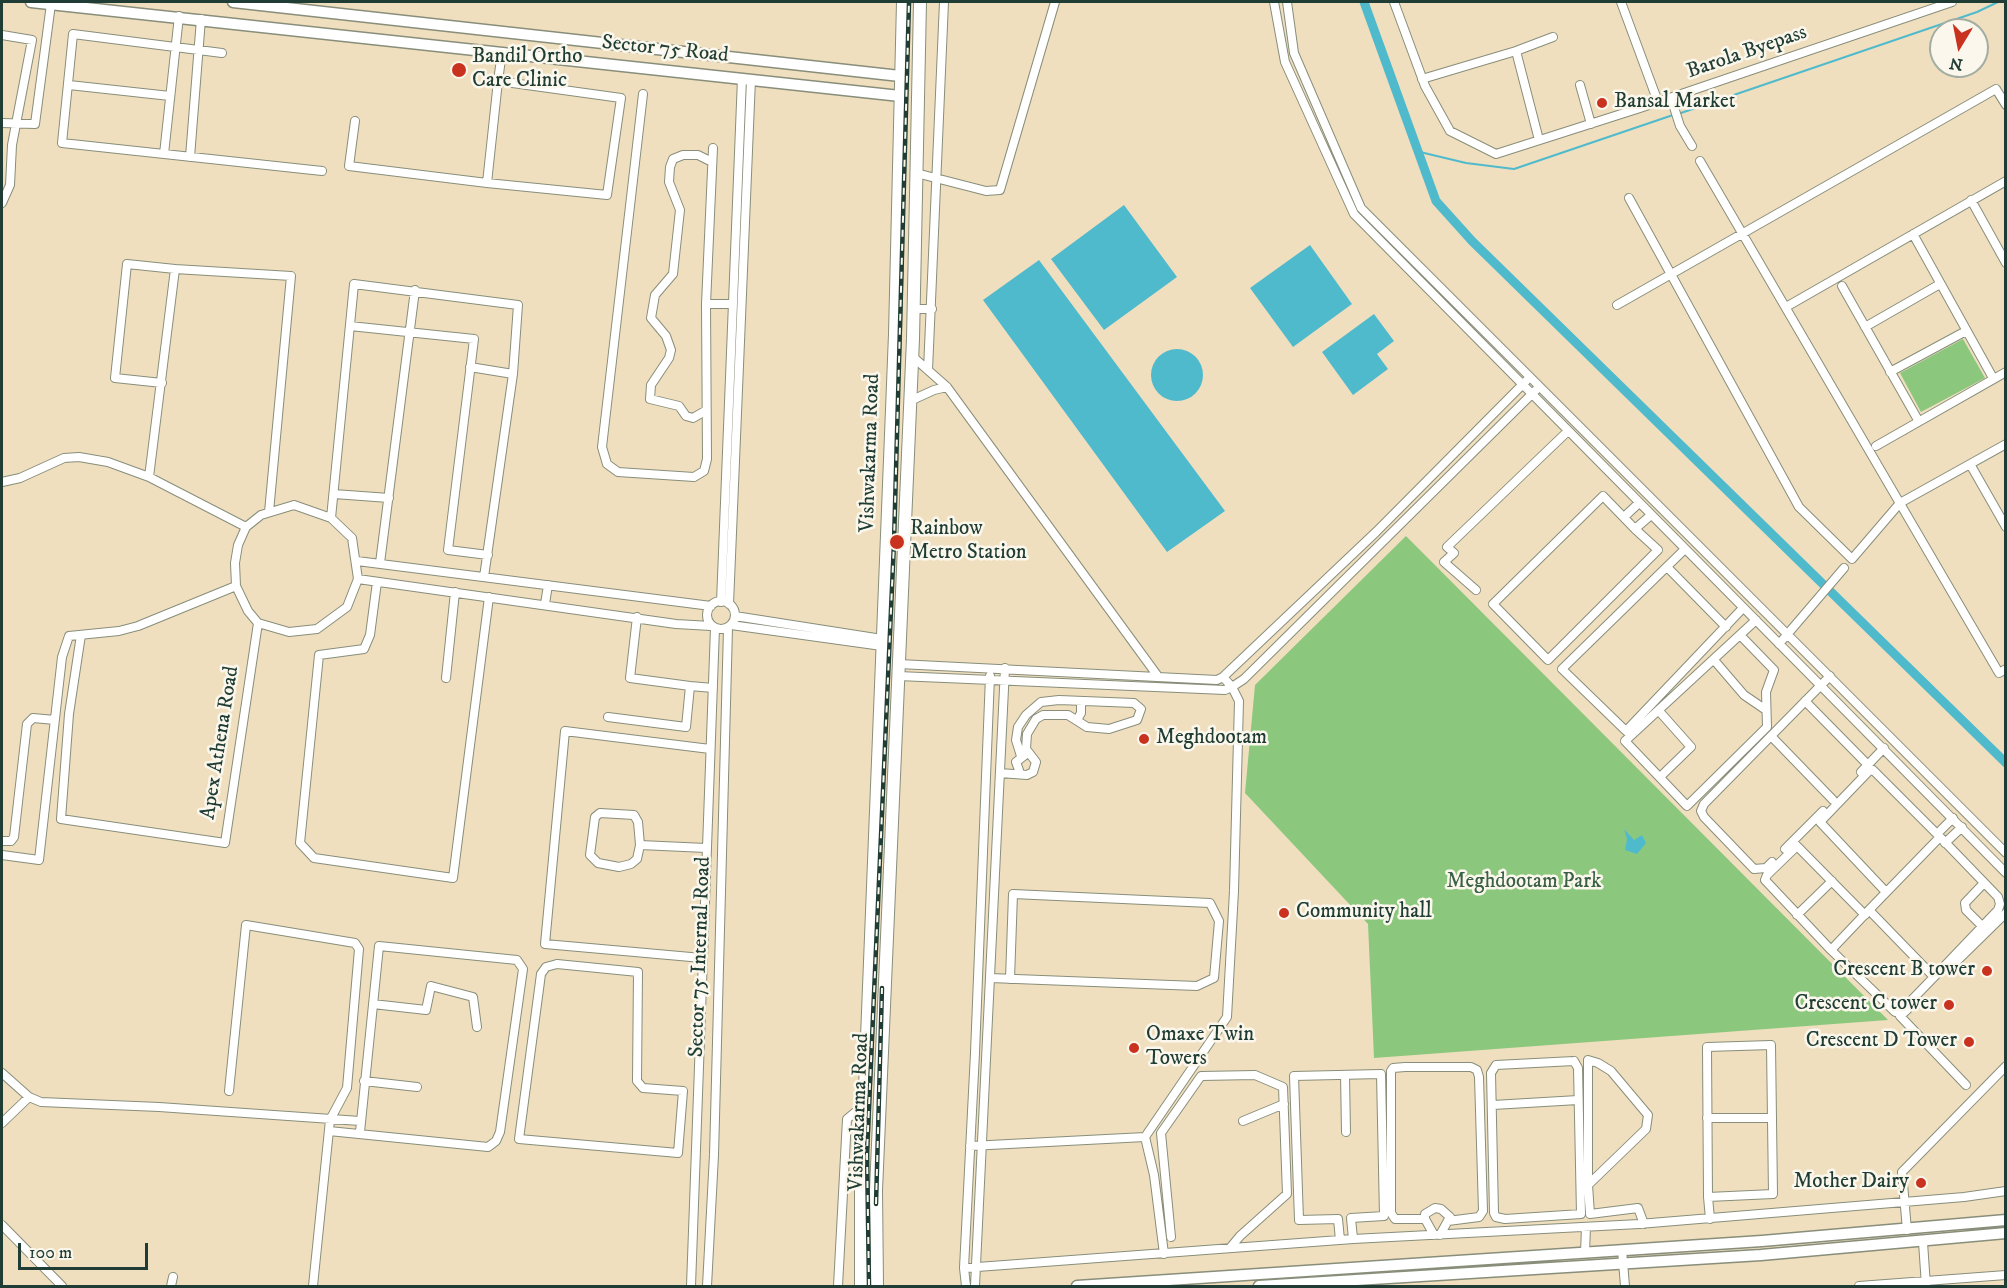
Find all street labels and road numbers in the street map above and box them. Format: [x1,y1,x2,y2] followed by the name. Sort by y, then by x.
[1684,21,1810,85] street label: Barola Byepass
[600,31,730,69] street label: Sector 75 Road
[856,373,886,533] street label: Vishwakarma Road
[196,664,246,822] street label: Apex Athena Road
[685,856,717,1058] street label: Sector 75 Internal Road
[845,1032,875,1192] street label: Vishwakarma Road

